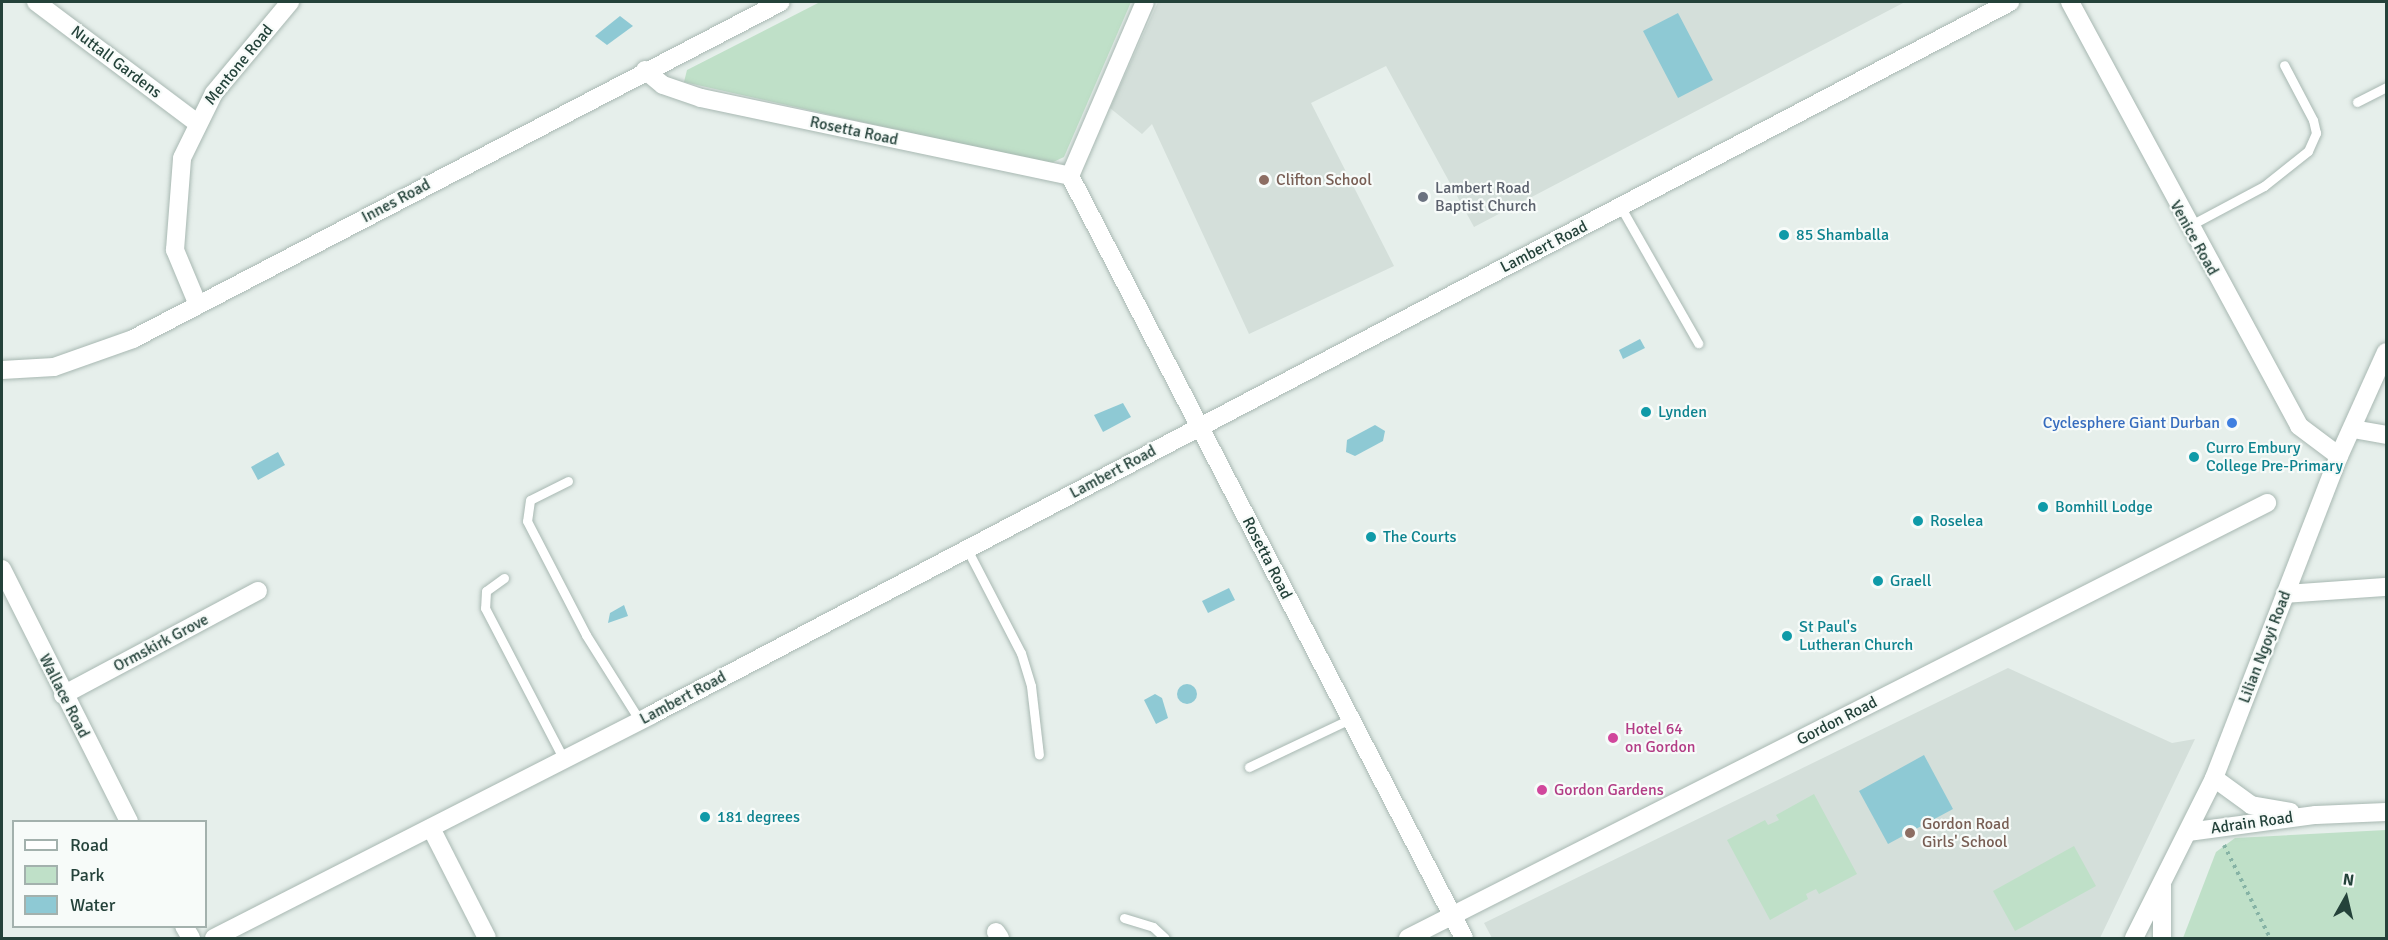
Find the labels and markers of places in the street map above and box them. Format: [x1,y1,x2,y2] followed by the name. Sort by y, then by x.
[1276,170,1372,190] place label: Clifton School
[1257,173,1271,187] marker: Clifton School
[1435,178,1536,216] place label: Lambert Road Baptist Church
[1416,190,1430,204] marker: Lambert Road Baptist Church
[1796,225,1889,245] place label: 85 Shamballa
[1777,228,1791,242] marker: 85 Shamballa
[1658,402,1707,422] place label: Lynden
[1639,405,1653,419] marker: Lynden
[2043,413,2220,433] place label: Cyclesphere Giant Durban
[2225,416,2239,430] marker: Cyclesphere Giant Durban
[2206,438,2343,476] place label: Curro Embury College Pre-Primary
[2187,450,2201,464] marker: Curro Embury College Pre-Primary
[2055,497,2153,517] place label: Bomhill Lodge
[2036,500,2050,514] marker: Bomhill Lodge
[1930,511,1983,531] place label: Roselea
[1911,514,1925,528] marker: Roselea
[1383,527,1457,547] place label: The Courts
[1364,530,1378,544] marker: The Courts
[1890,571,1931,591] place label: Graell
[1871,574,1885,588] marker: Graell
[1799,617,1913,655] place label: St Paul's Lutheran Church
[1780,629,1794,643] marker: St Paul's Lutheran Church
[1625,719,1695,757] place label: Hotel 64 on Gordon
[1606,731,1620,745] marker: Hotel 64 on Gordon
[1554,780,1664,800] place label: Gordon Gardens
[1535,783,1549,797] marker: Gordon Gardens
[717,807,800,827] place label: 181 degrees
[698,810,712,824] marker: 181 degrees
[1922,814,2010,852] place label: Gordon Road Girls' School
[1903,826,1917,840] marker: Gordon Road Girls' School

